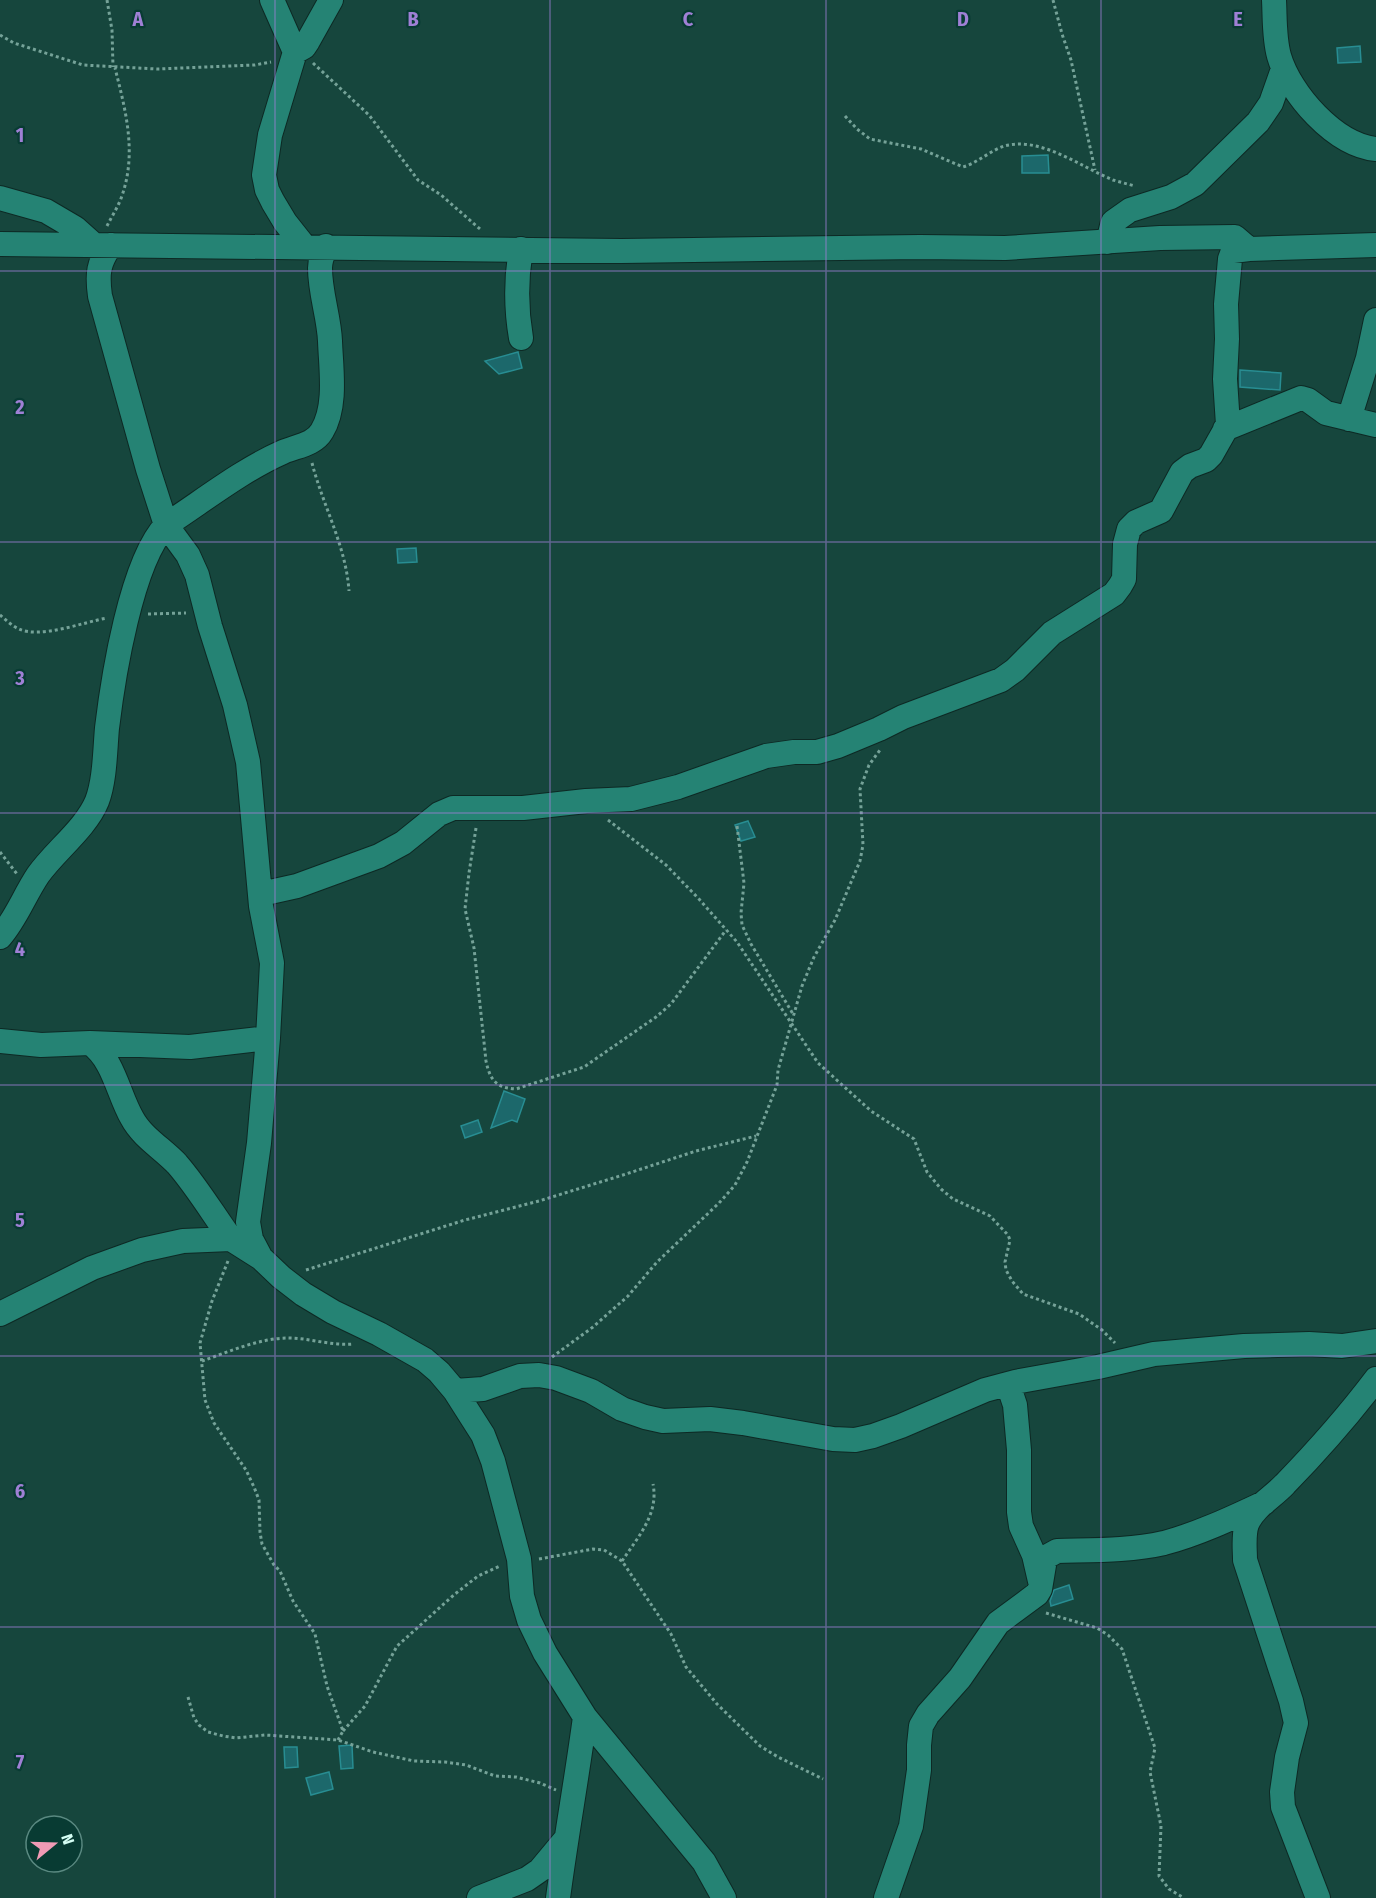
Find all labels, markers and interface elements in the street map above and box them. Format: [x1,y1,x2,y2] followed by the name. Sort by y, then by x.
[132,7,145,31] text: A
[407,7,419,31] text: B
[683,7,694,31] text: C
[957,7,969,31] text: D
[1233,7,1243,31] text: E
[16,123,24,147] text: 1
[14,395,25,419] text: 2
[14,666,25,690] text: 3
[15,937,25,961] text: 4
[15,1208,25,1232] text: 5
[15,1479,25,1503] text: 6
[16,1750,25,1774] text: 7
[24,1814,84,1874] north arrow
[57,1832,78,1847] text: N

